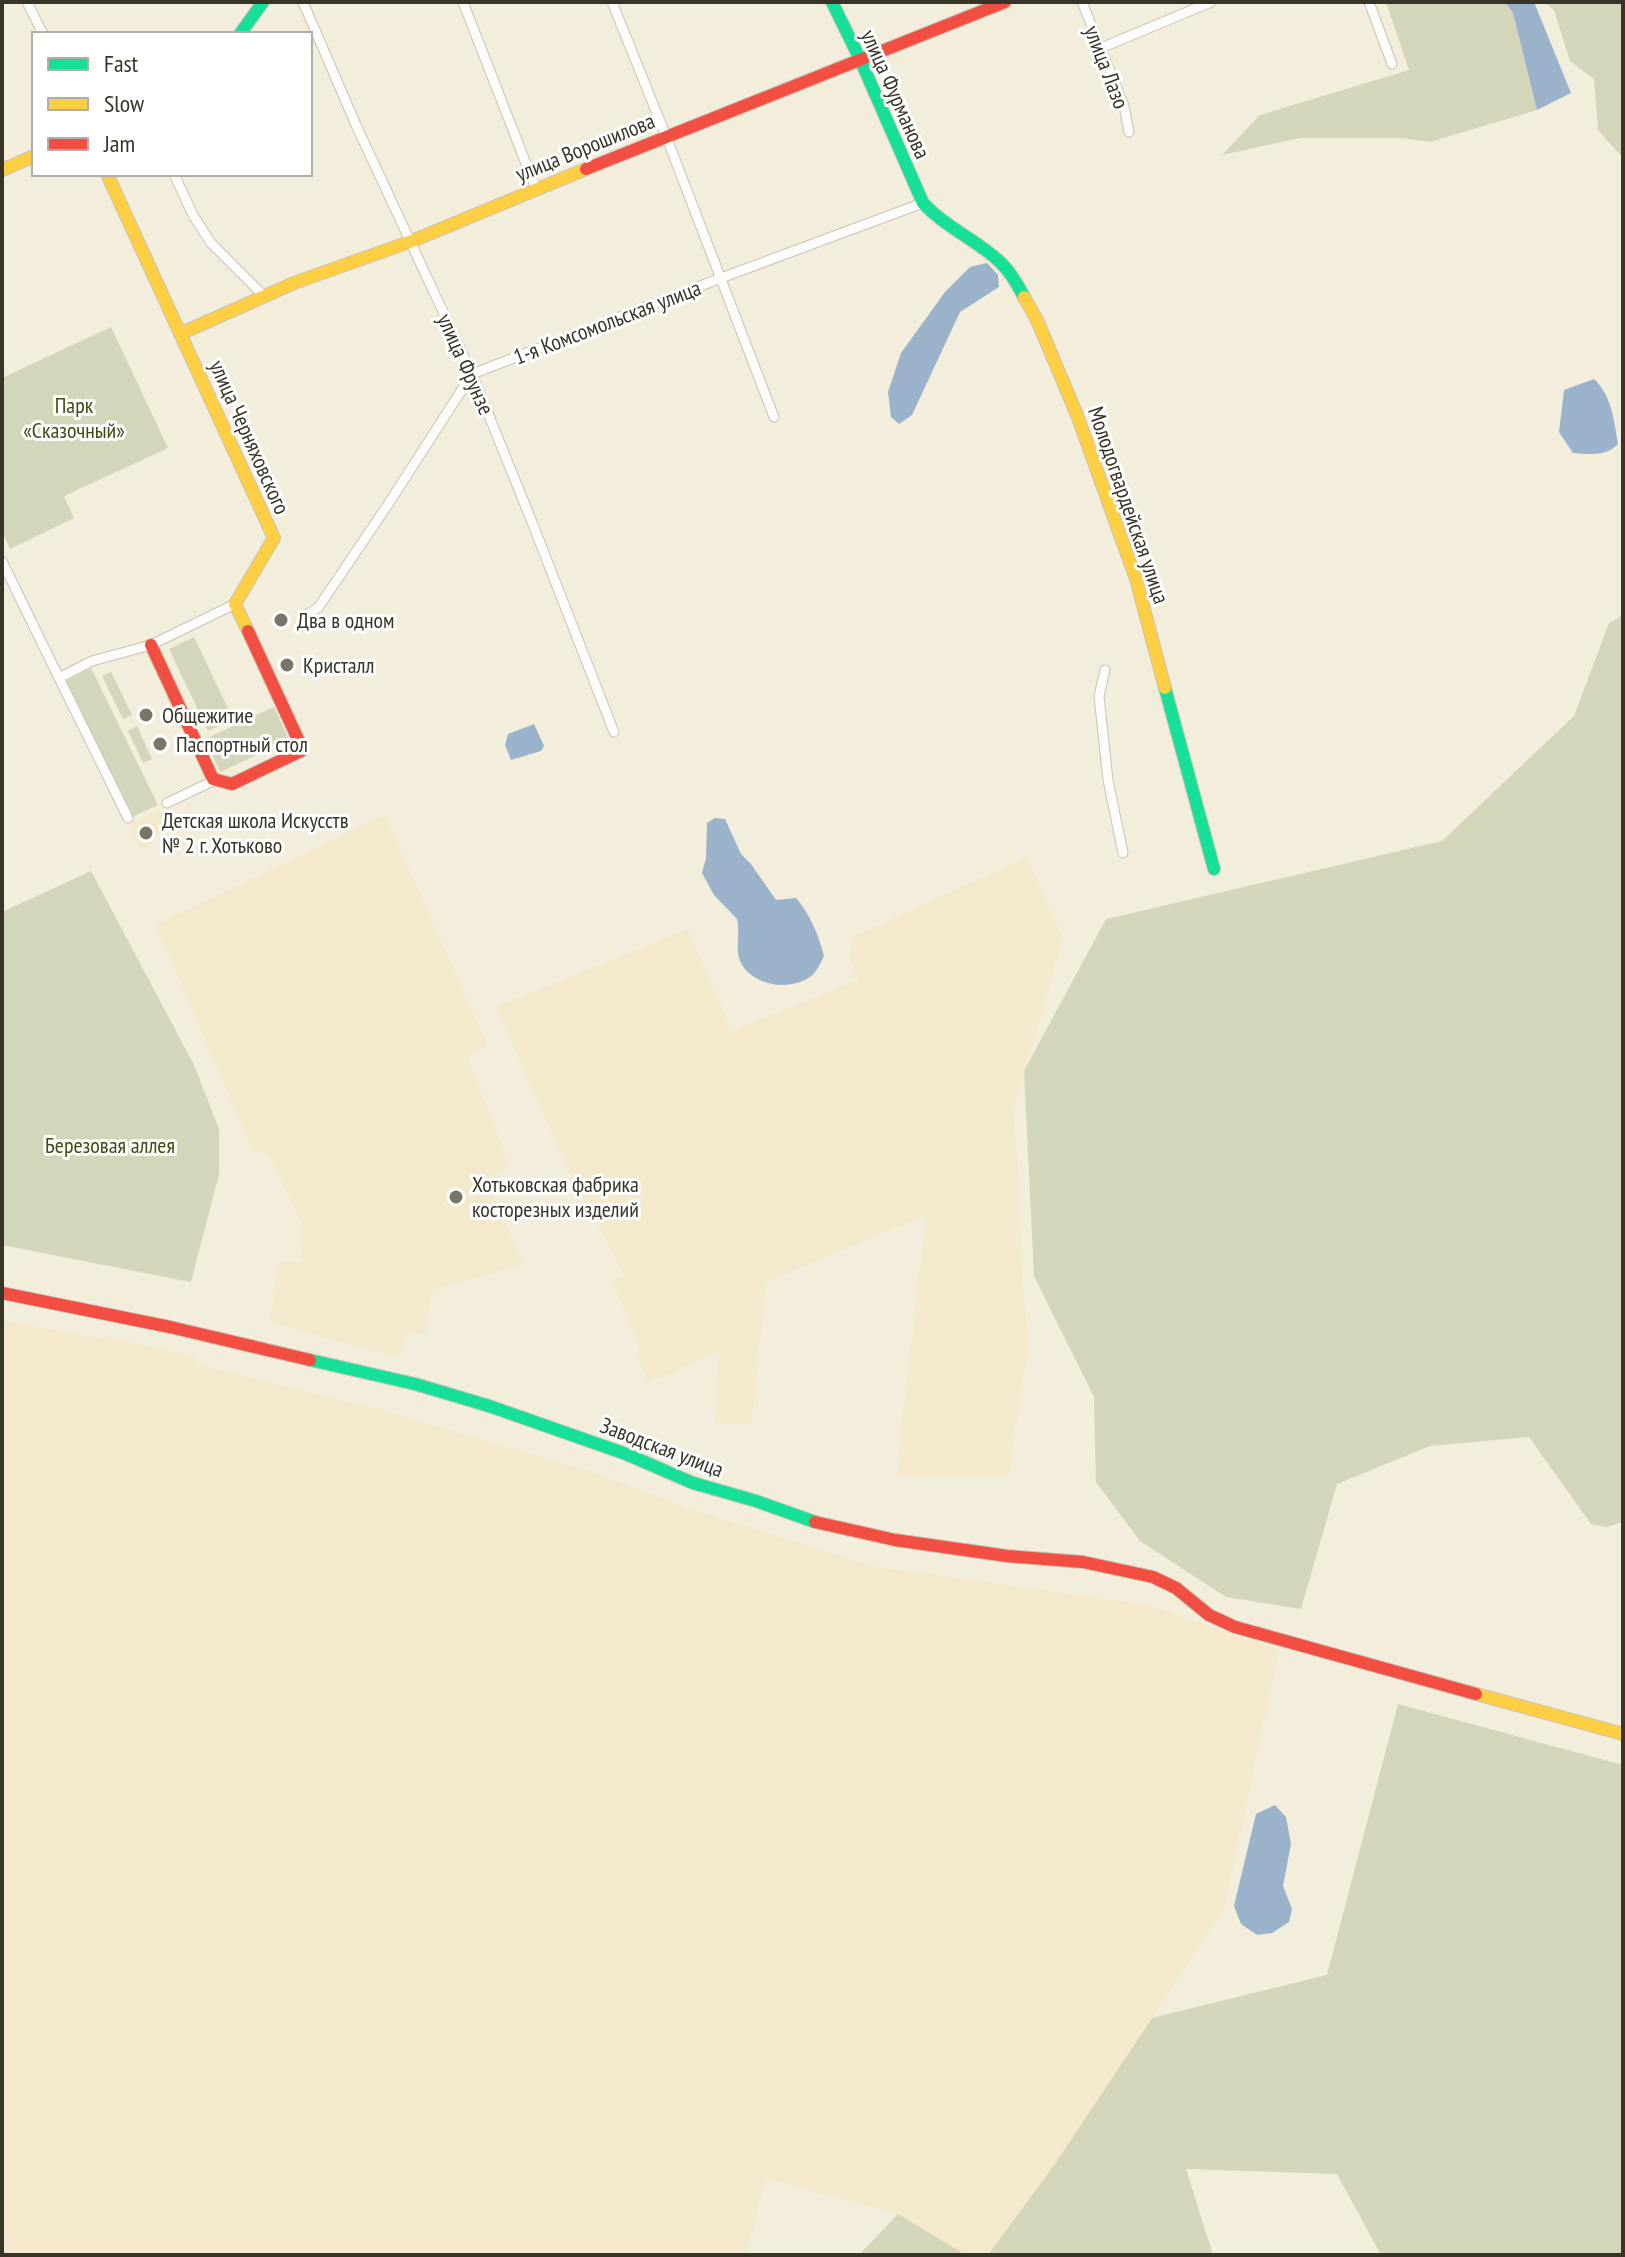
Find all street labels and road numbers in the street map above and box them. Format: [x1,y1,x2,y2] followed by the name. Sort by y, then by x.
[1078,21,1136,113] street label: улица Лазо
[855,25,937,163] street label: улица Фурманова
[511,106,659,188] street label: улица Ворошилова
[509,273,705,371] street label: 1-я Комсомольская улица
[431,309,501,419] street label: улица Фрунзе
[204,356,296,518] street label: улица Черняховского
[1082,403,1176,607] street label: Молодогвардейская улица
[596,1411,728,1483] street label: Заводская улица

